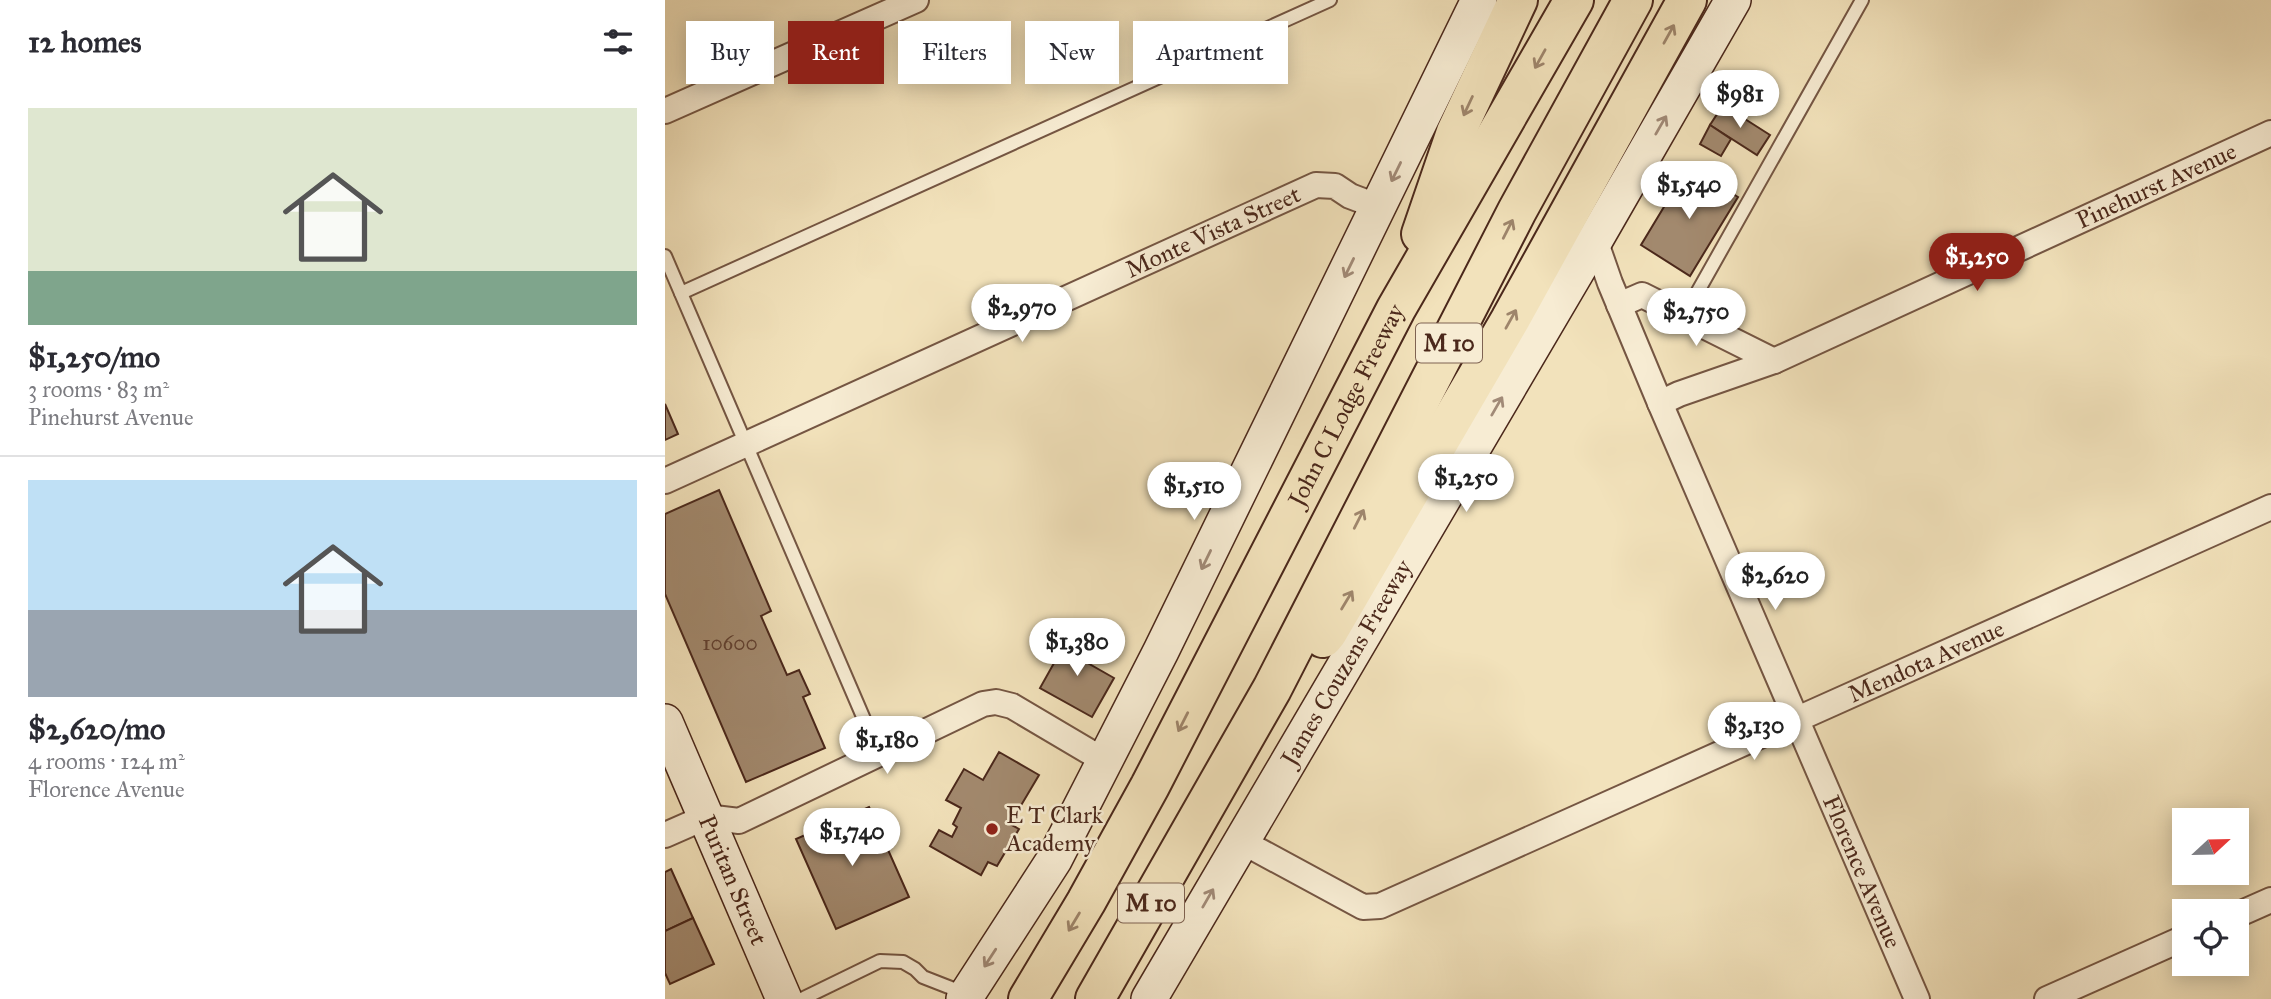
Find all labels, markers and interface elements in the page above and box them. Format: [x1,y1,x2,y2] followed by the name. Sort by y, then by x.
[686,21,774,84] chip: Buy
[788,21,884,84] chip: Rent
[898,21,1011,84] chip: Filters
[1025,21,1119,84] chip: New
[1133,21,1288,84] chip: Apartment
[599,23,637,61] icon: filters
[28,24,141,60] text: 12 homes
[1663,24,1676,45] one-way arrow
[1533,49,1547,69] one-way arrow
[1699,71,1781,130] pin: $981
[1716,79,1764,107] text: $981
[1461,95,1474,116] one-way arrow
[1654,115,1668,135] one-way arrow
[2071,136,2241,235] street label: Pinehurst Avenue
[270,154,396,280] icon: home
[1389,161,1402,182] one-way arrow
[1632,162,1746,221] pin: $1,540
[1657,170,1721,198] text: $1,540
[1121,179,1306,285] street label: Monte Vista Street
[1501,220,1515,240] one-way arrow
[1920,233,2034,293] pin: $1,250
[1945,242,2009,270] text: $1,250
[1342,257,1355,278] one-way arrow
[965,284,1079,344] pin: $2,970
[1639,288,1753,348] pin: $2,750
[987,293,1057,321] text: $2,970
[1663,297,1729,325] text: $2,750
[1280,298,1411,514] street label: John C Lodge Freeway
[1504,309,1518,329] one-way arrow
[1416,324,1482,362] road number: M 10
[28,339,160,375] text: $1,250/mo
[28,375,169,403] text: 3 rooms · 83 m²
[1490,396,1504,416] one-way arrow
[28,403,194,431] text: Pinehurst Avenue
[1409,454,1523,514] pin: $1,250
[1137,462,1251,522] pin: $1,510
[1434,463,1498,491] text: $1,250
[1163,471,1225,499] text: $1,510
[1353,509,1366,530] one-way arrow
[270,526,396,652] icon: home
[1199,549,1212,570] one-way arrow
[1718,552,1832,612] pin: $2,620
[1273,554,1419,774] street label: James Couzens Freeway
[1741,561,1809,589] text: $2,620
[1341,590,1355,610] one-way arrow
[1843,614,2009,709] street label: Mendota Avenue
[1020,618,1134,678] pin: $1,380
[1045,627,1109,655] text: $1,380
[702,630,758,656] house number: 10600
[1697,702,1811,762] pin: $3,130
[28,711,165,747] text: $2,620/mo
[1176,711,1189,732] one-way arrow
[1724,711,1784,739] text: $3,130
[830,716,944,776] pin: $1,180
[855,725,919,753] text: $1,180
[28,747,185,775] text: 4 rooms · 124 m²
[28,775,185,803] text: Florence Avenue
[1816,791,1908,953] street label: Florence Avenue
[1005,800,1104,858] place label: E T Clark Academy
[795,808,909,868] pin: $1,740
[2172,808,2249,886] north arrow
[2172,808,2249,976] map controls
[692,811,774,950] street label: Puritan Street
[819,817,885,845] text: $1,740
[984,821,1000,837] marker: E T Clark Academy
[1118,884,1184,922] road number: M 10
[1201,888,1215,908] one-way arrow
[2172,899,2249,976] button: locate
[1067,912,1081,932] one-way arrow
[983,948,997,968] one-way arrow

